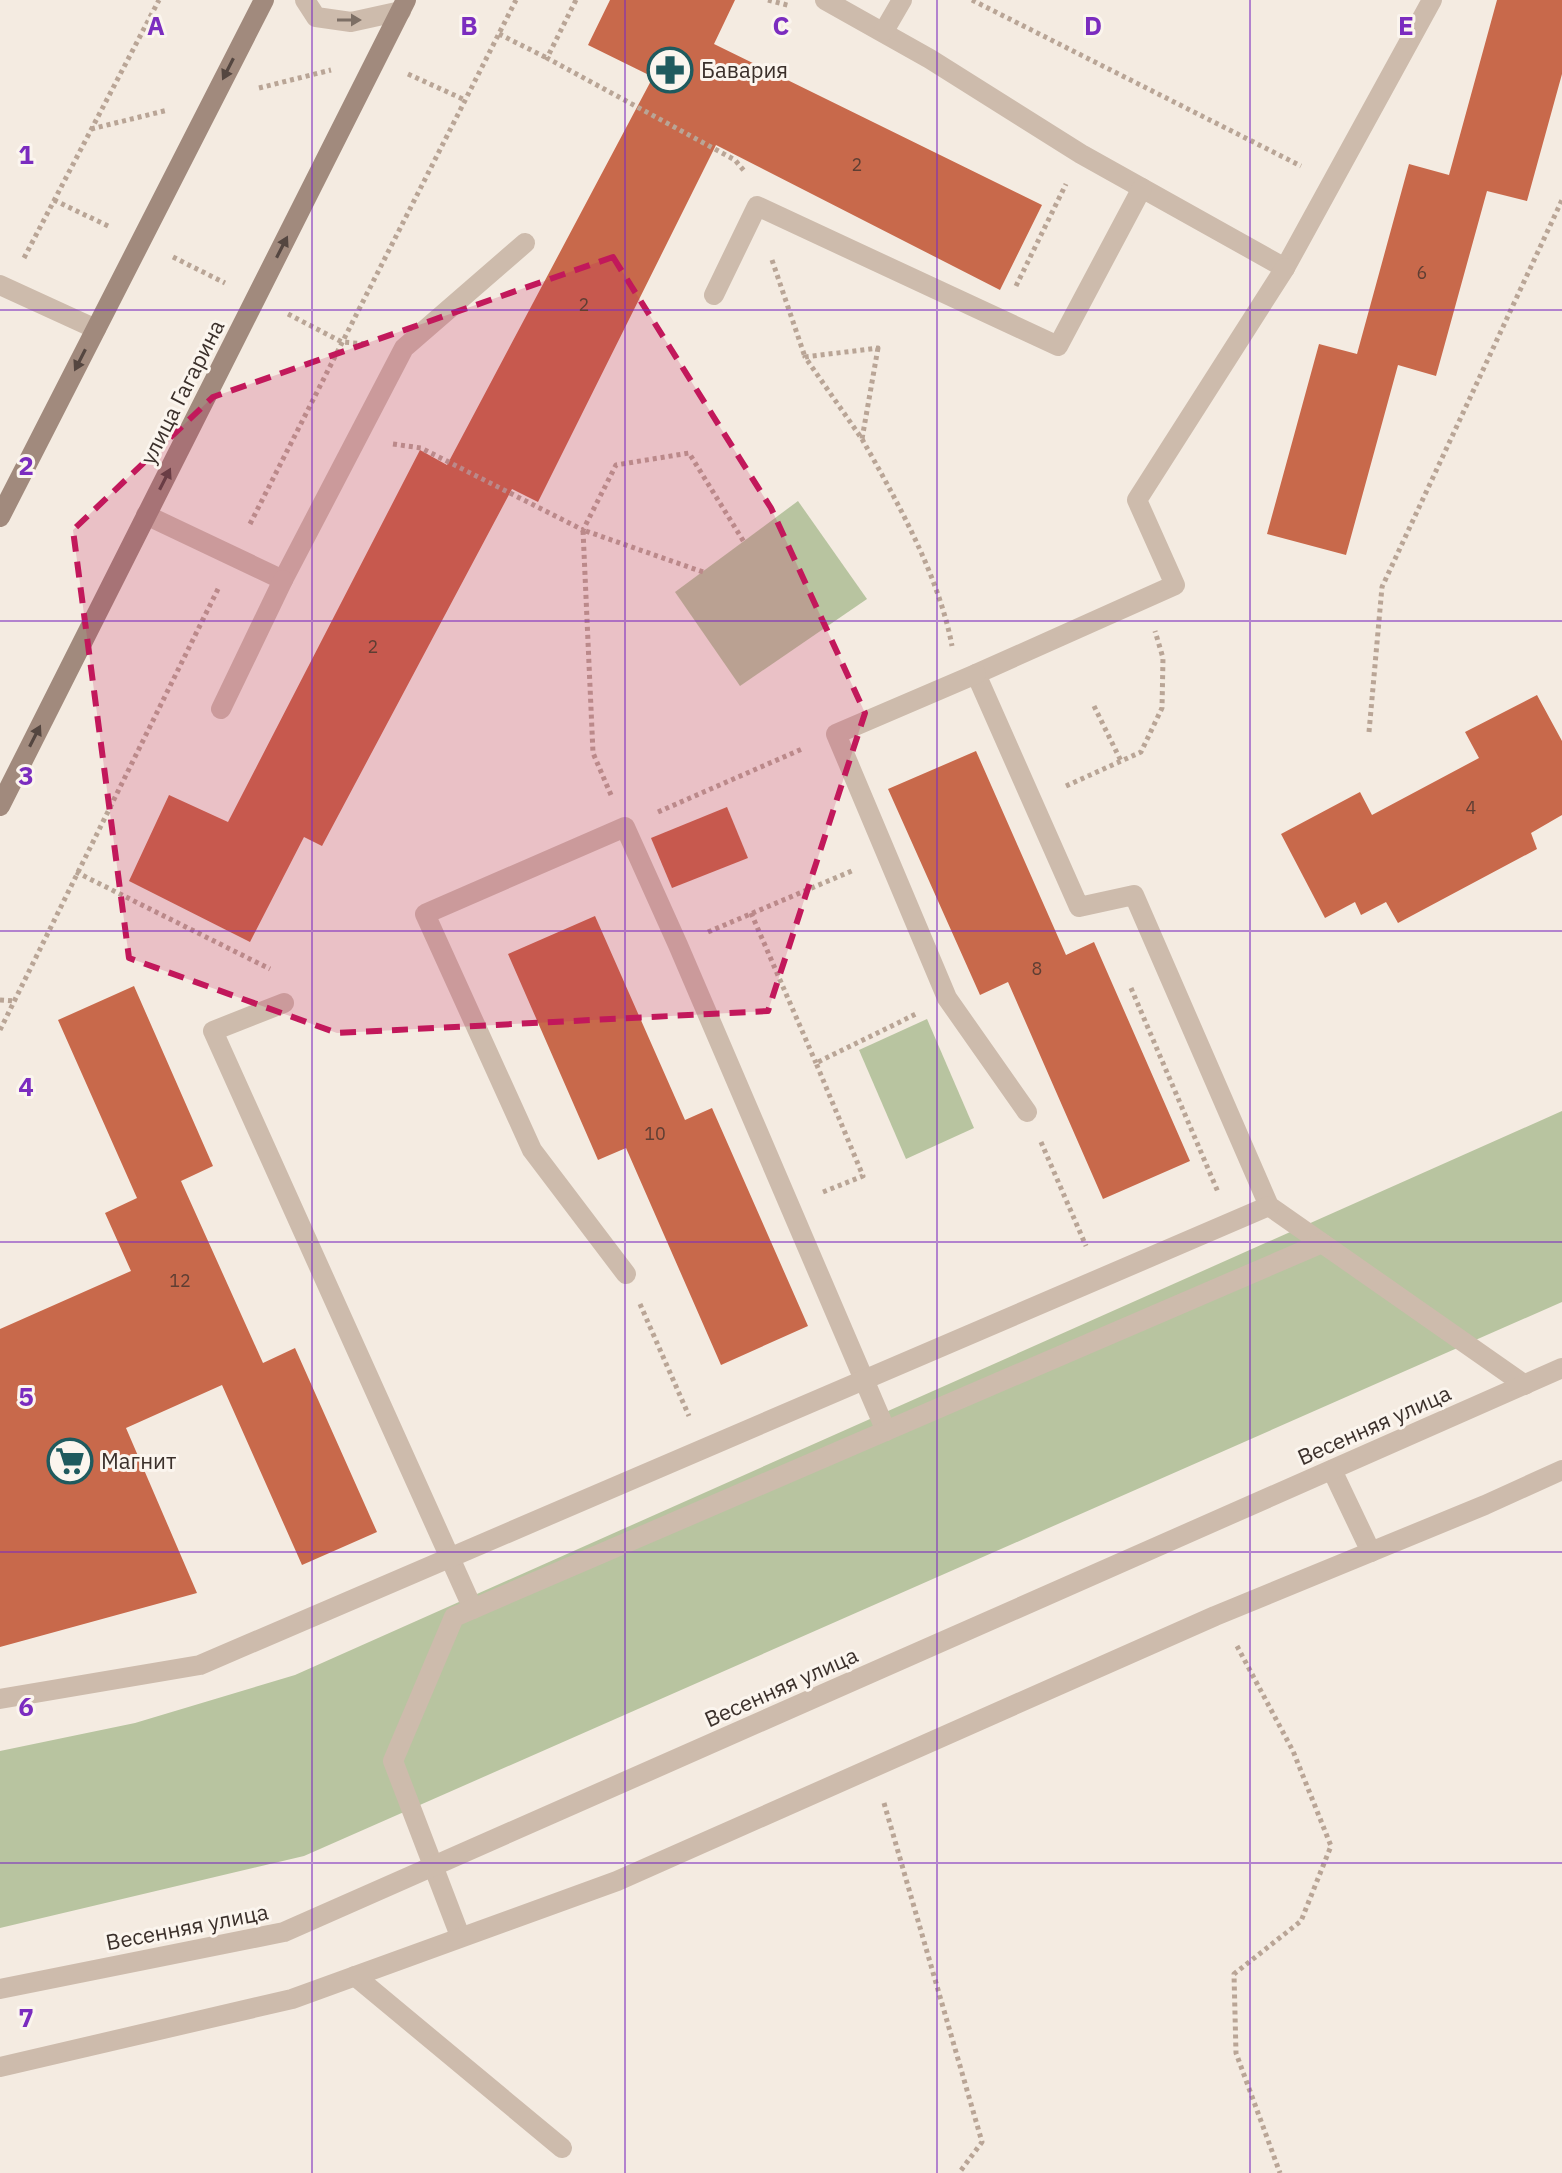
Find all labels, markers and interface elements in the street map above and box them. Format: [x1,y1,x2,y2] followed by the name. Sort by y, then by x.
[147,8,165,42] text: A
[460,8,478,42] text: B
[773,8,790,42] text: C
[1084,8,1102,42] text: D
[1398,8,1414,42] text: E
[336,14,362,26] one-way arrow
[646,46,694,94] pharmacy icon: Бавария
[701,55,788,84] place label: Бавария
[221,58,235,81] one-way arrow
[18,137,34,171] text: 1
[852,153,862,176] house number: 2
[275,235,289,258] one-way arrow
[1417,261,1427,284] house number: 6
[579,293,589,316] house number: 2
[133,314,231,469] street label: улица Гагарина
[73,349,86,372] one-way arrow
[18,448,34,482] text: 2
[158,467,171,490] one-way arrow
[368,635,378,658] house number: 2
[28,725,42,748] one-way arrow
[18,758,34,792] text: 3
[1466,796,1477,819] house number: 4
[1032,957,1042,980] house number: 8
[18,1069,34,1103] text: 4
[644,1122,666,1145] house number: 10
[169,1269,191,1292] house number: 12
[1293,1378,1455,1471] street label: Весенняя улица
[18,1379,34,1413] text: 5
[46,1437,94,1485] supermarket icon: Магнит
[101,1446,176,1475] place label: Магнит
[700,1640,862,1733] street label: Весенняя улица
[18,1689,34,1723] text: 6
[103,1896,271,1956] street label: Весенняя улица
[18,2000,34,2034] text: 7

